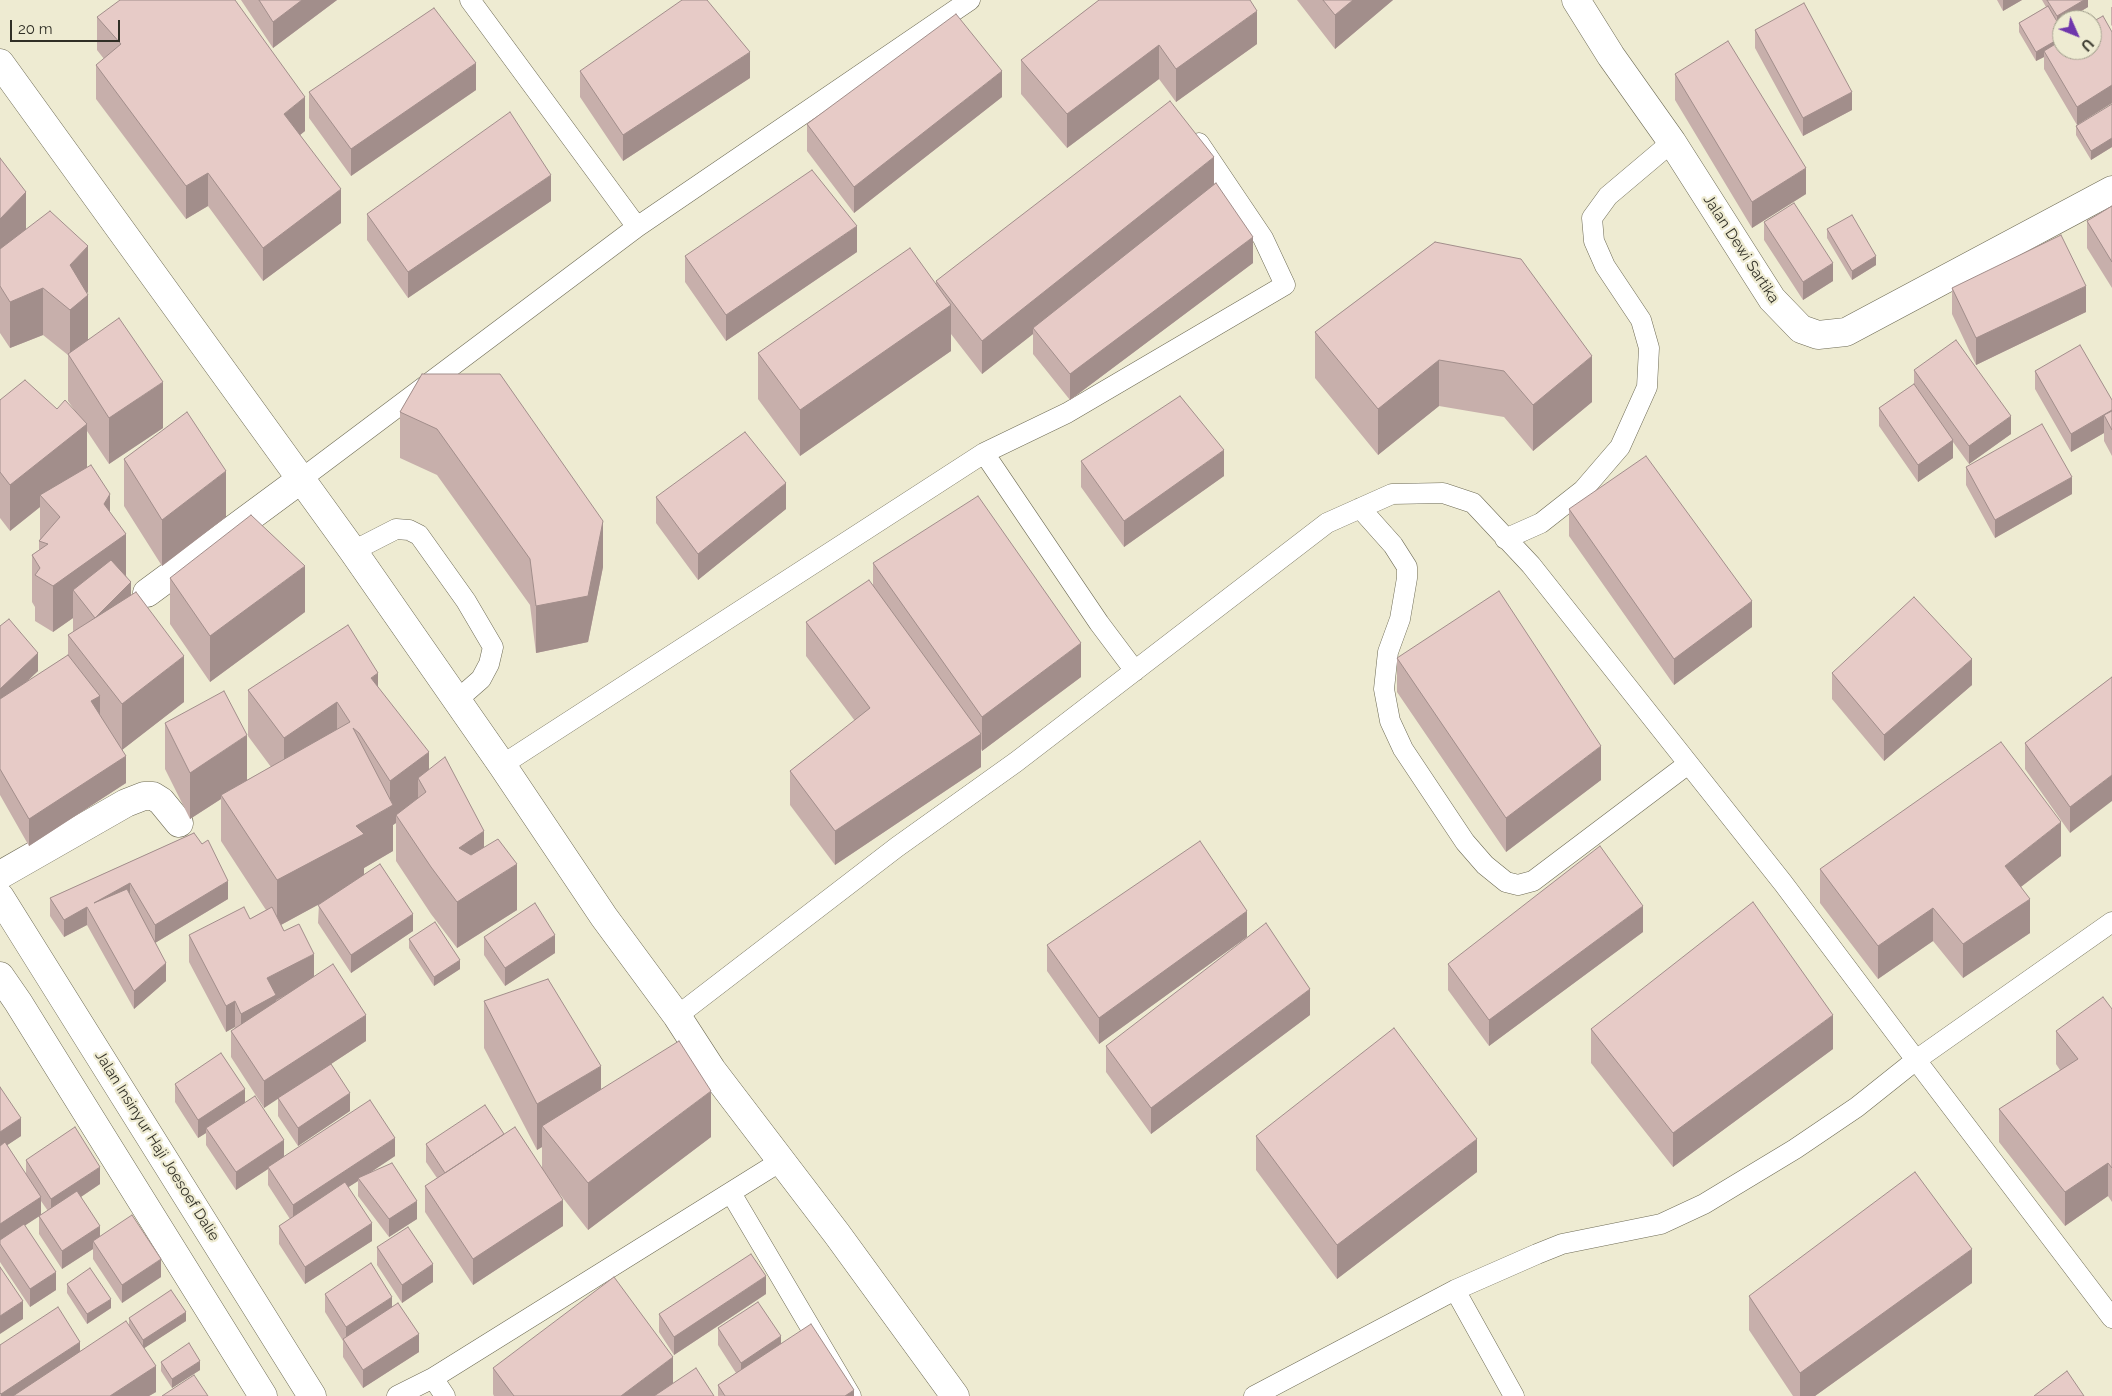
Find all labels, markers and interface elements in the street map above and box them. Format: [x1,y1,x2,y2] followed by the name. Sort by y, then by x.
[12,10,122,42] scale bar
[2052,10,2102,60] north arrow
[18,20,53,38] text: 20 m
[2078,35,2096,54] text: U
[1699,191,1783,307] street label: Jalan Dewi Sartika
[91,1048,223,1244] street label: Jalan Insinyur Haji Joesoef Dalie

